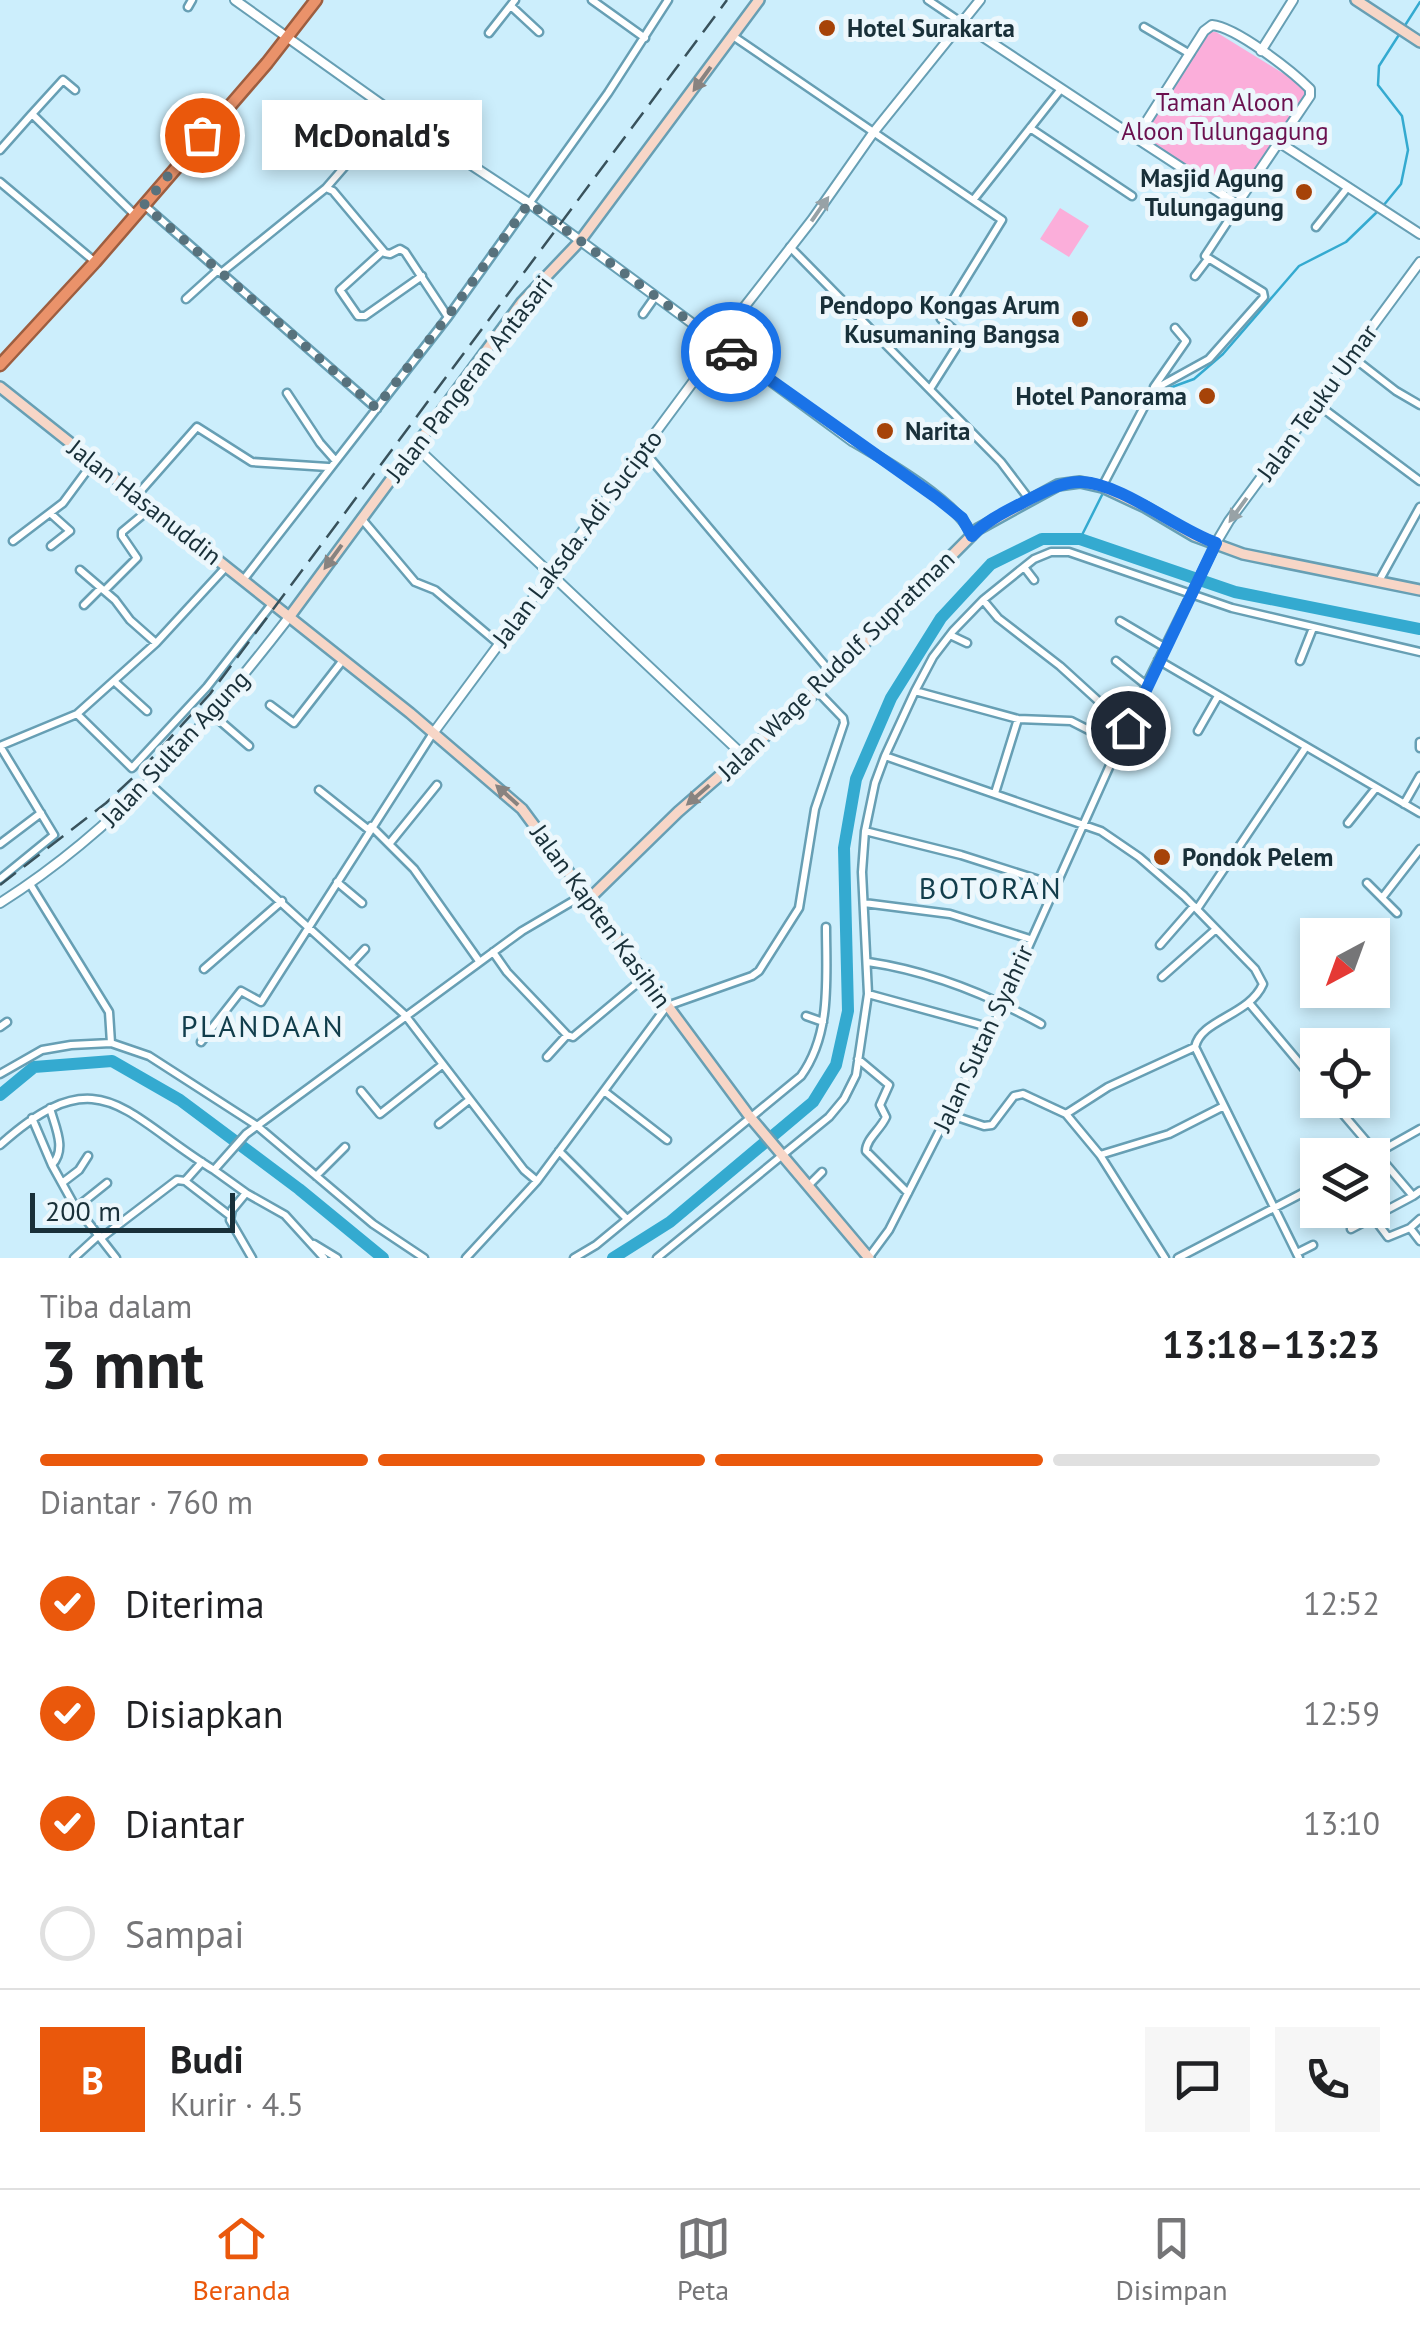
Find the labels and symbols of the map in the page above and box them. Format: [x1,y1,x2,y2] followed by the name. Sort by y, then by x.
[847,12,1015,44] place label: Hotel Surakarta
[816,17,838,39] marker: Hotel Surakarta
[693,66,712,92] one-way arrow
[1121,86,1329,147] park label: Taman Aloon Aloon Tulungagung
[160,93,245,178] pin
[262,100,482,170] callout: McDonald's
[1140,162,1284,223] place label: Masjid Agung Tulungagung
[1293,181,1315,203] marker: Masjid Agung Tulungagung
[810,196,829,222] one-way arrow
[378,269,559,488] street label: Jalan Pangeran Antasari
[820,289,1060,350] place label: Pendopo Kongas Arum Kusumaning Bangsa
[681,302,781,402] courier
[1069,308,1091,330] marker: Pendopo Kongas Arum Kusumaning Bangsa
[1249,317,1385,487] street label: Jalan Teuku Umar
[1016,380,1187,412] place label: Hotel Panorama
[1196,385,1218,407] marker: Hotel Panorama
[905,415,970,447] place label: Narita
[874,420,896,442] marker: Narita
[484,423,669,654] street label: Jalan Laksda. Adi Sucipto
[61,431,228,572] street label: Jalan Hasanuddin
[1228,497,1248,523] one-way arrow
[710,543,961,787] street label: Jalan Wage Rudolf Supratman
[323,544,343,570] one-way arrow
[94,663,256,834] street label: Jalan Sultan Agung
[1086,686,1171,771] pin
[686,784,711,806] one-way arrow
[495,785,520,807] one-way arrow
[523,817,679,1014] street label: Jalan Kapten Kasihin
[1182,841,1333,873] place label: Pondok Pelem
[1151,846,1173,868] marker: Pondok Pelem
[919,868,1063,907] district label: BOTORAN
[1300,918,1390,1008] north arrow
[925,939,1040,1137] street label: Jalan Sutan Syahrir
[181,1006,345,1045] district label: PLANDAAN
[30,1188,235,1232] scale bar

